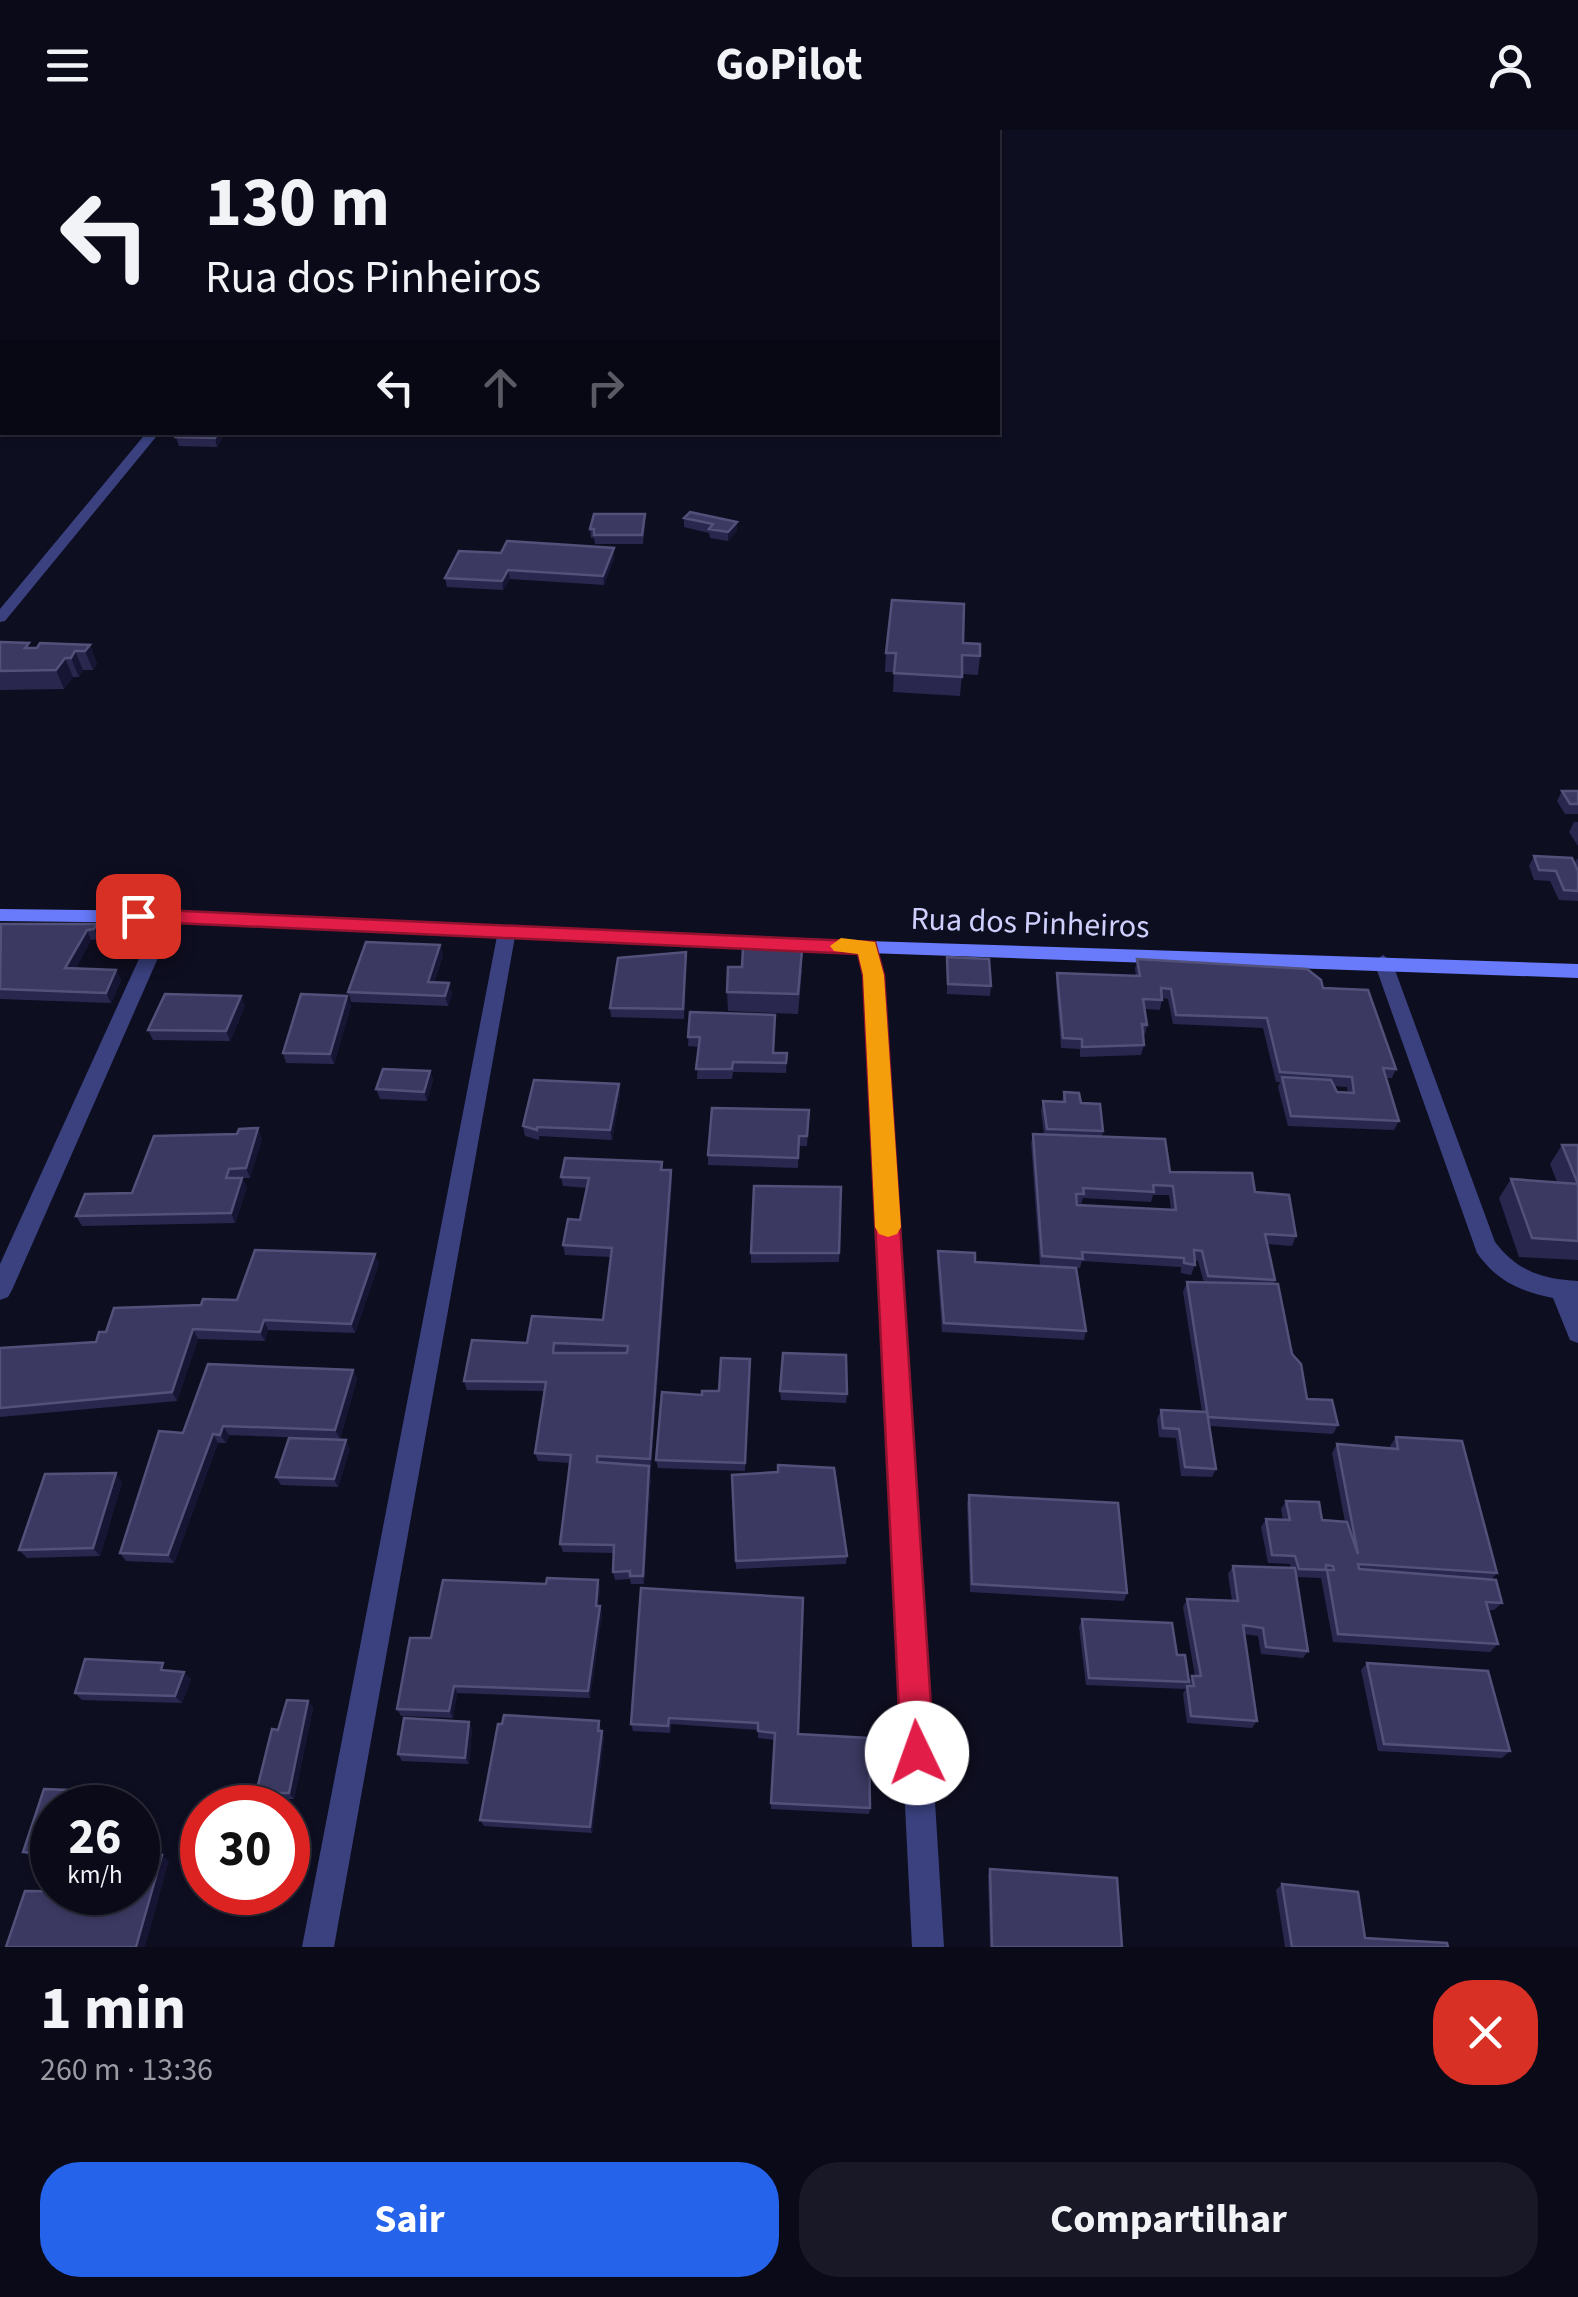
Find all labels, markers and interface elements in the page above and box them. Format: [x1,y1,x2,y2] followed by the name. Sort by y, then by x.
[716,33,862,97] text: GoPilot
[40,38,95,93] icon: menu
[1483,38,1538,93] icon: person
[205,153,390,253] text: 130 m
[40,170,170,300] icon: left
[205,246,541,310] text: Rua dos Pinheiros
[368,360,423,415] icon: left
[473,360,528,415] icon: ahead
[578,360,633,415] icon: right
[96,874,181,959] pin
[111,889,166,944] icon: arrive
[910,896,1150,950] street label: Rua dos Pinheiros
[865,1701,969,1805] position arrow
[180,1785,310,1915] speed limit sign: 30
[69,1802,121,1873] text: 26
[67,1857,123,1893] text: km/h
[40,1967,186,2052] text: 1 min
[1433,1980,1538,2085] button: close
[40,2047,213,2093] text: 260 m · 13:36
[40,2162,779,2277] button: Sair
[799,2162,1538,2277] button: Compartilhar

